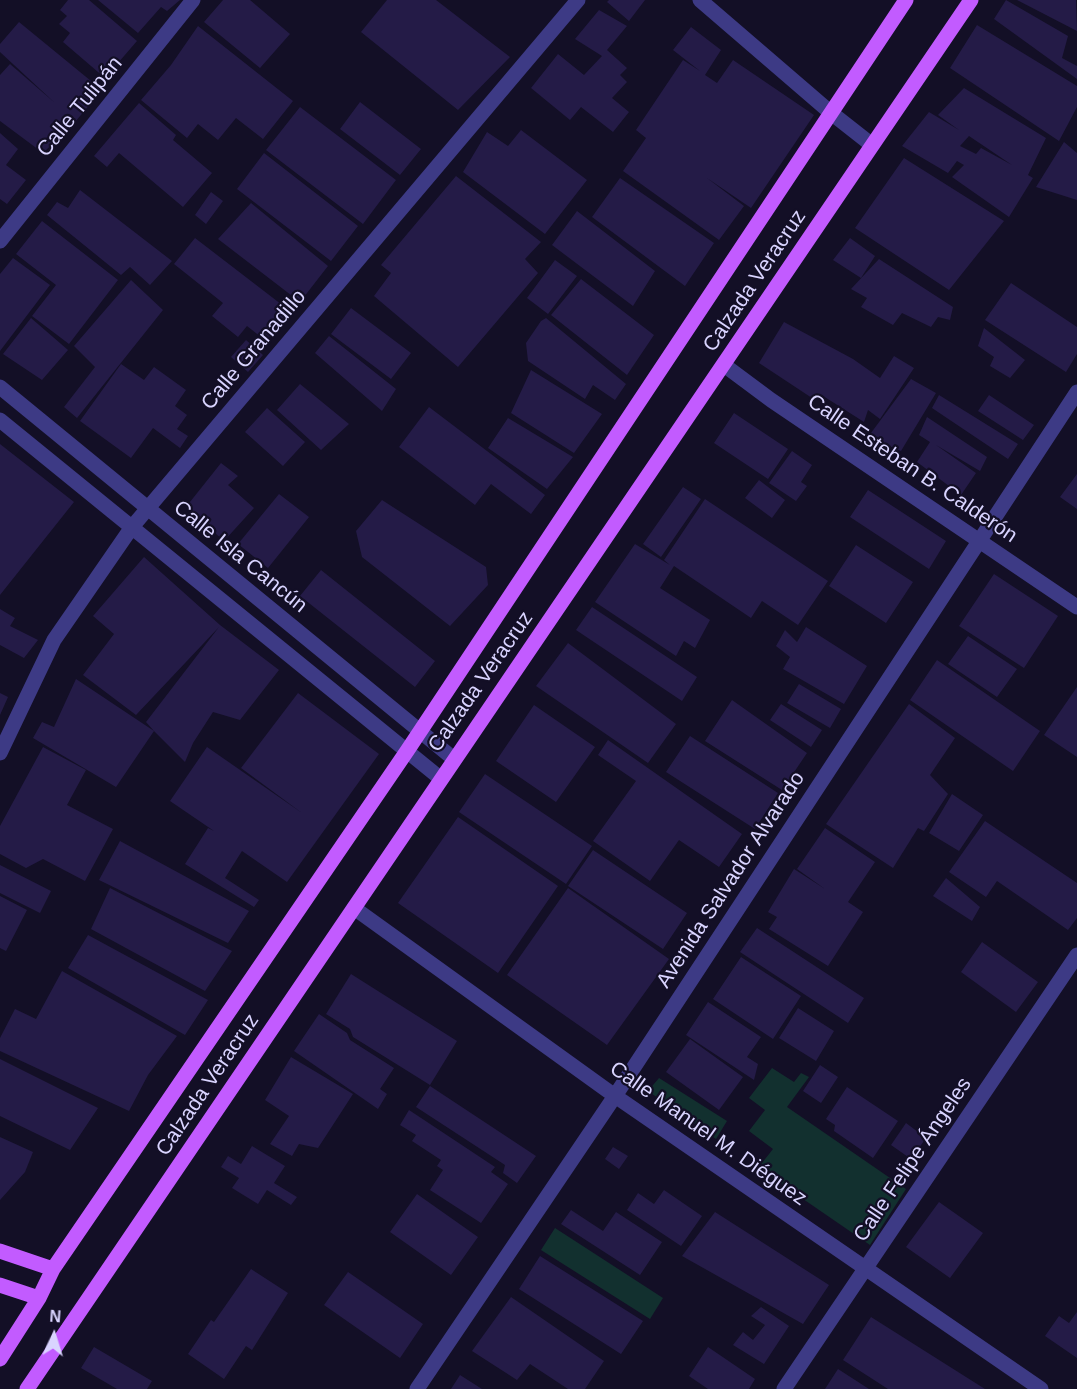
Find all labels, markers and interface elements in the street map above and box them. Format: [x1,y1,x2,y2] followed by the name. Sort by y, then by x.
[32,52,128,162] street label: Calle Tulipán
[698,205,812,357] street label: Calzada Veracruz
[196,285,312,415] street label: Calle Granadillo
[802,389,1022,549] street label: Calle Esteban B. Calderón
[168,495,312,619] street label: Calle Isla Cancún
[423,607,539,757] street label: Calzada Veracruz
[652,767,810,993] street label: Avenida Salvador Alvarado
[151,1009,265,1161] street label: Calzada Veracruz
[605,1056,811,1212] street label: Calle Manuel M. Diéguez
[849,1073,977,1247] street label: Calle Felipe Ángeles
[24,1305,84,1365] north arrow
[49,1308,62,1325] text: N

